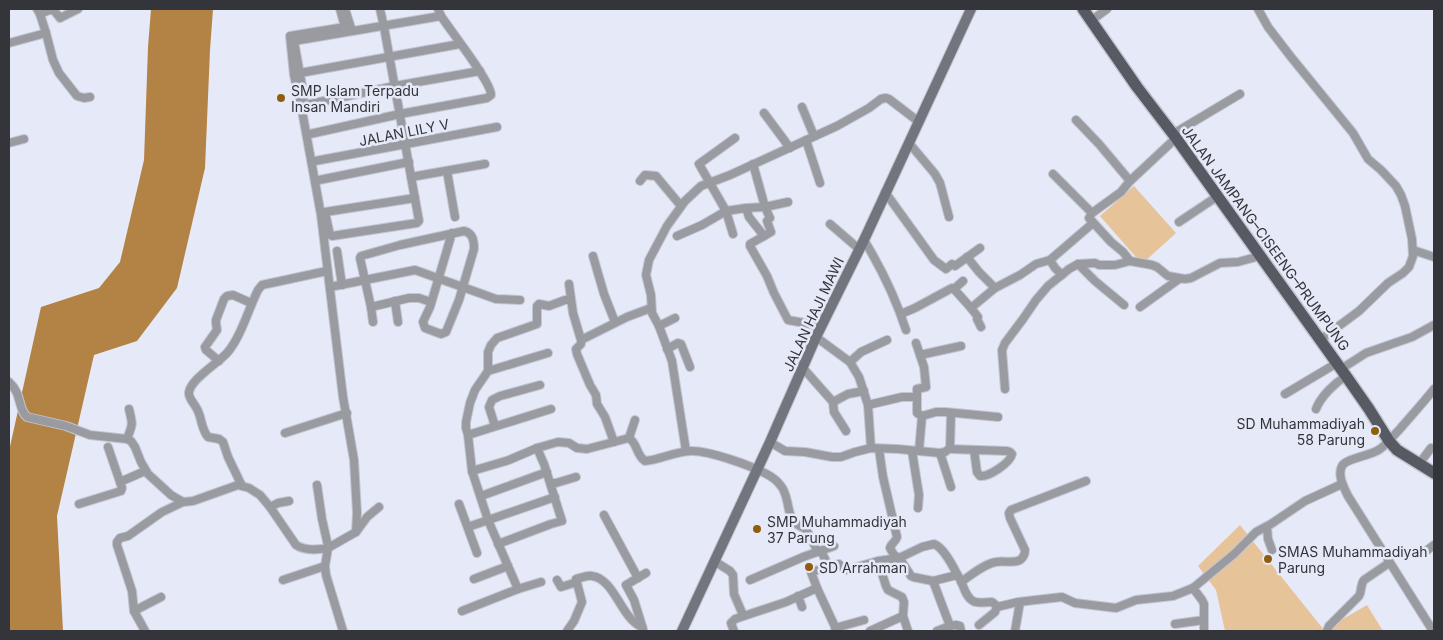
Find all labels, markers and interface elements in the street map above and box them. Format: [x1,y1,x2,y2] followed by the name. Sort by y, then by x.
[291,82,419,115] place label: SMP Islam Terpadu Insan Mandiri
[275,92,287,104] marker: SMP Islam Terpadu Insan Mandiri
[357,115,451,149] street label: JALAN LILY V
[1179,122,1353,354] street label: JALAN JAMPANG–CISEENG–PRUMPUNG
[779,254,847,374] street label: JALAN HAJI MAWI
[1237,415,1365,448] place label: SD Muhammadiyah 58 Parung
[1369,425,1381,437] marker: SD Muhammadiyah 58 Parung
[767,513,907,546] place label: SMP Muhammadiyah 37 Parung
[751,523,763,535] marker: SMP Muhammadiyah 37 Parung
[1278,543,1428,576] place label: SMAS Muhammadiyah Parung
[1262,553,1274,565] marker: SMAS Muhammadiyah Parung
[819,559,907,576] place label: SD Arrahman
[803,561,815,573] marker: SD Arrahman

